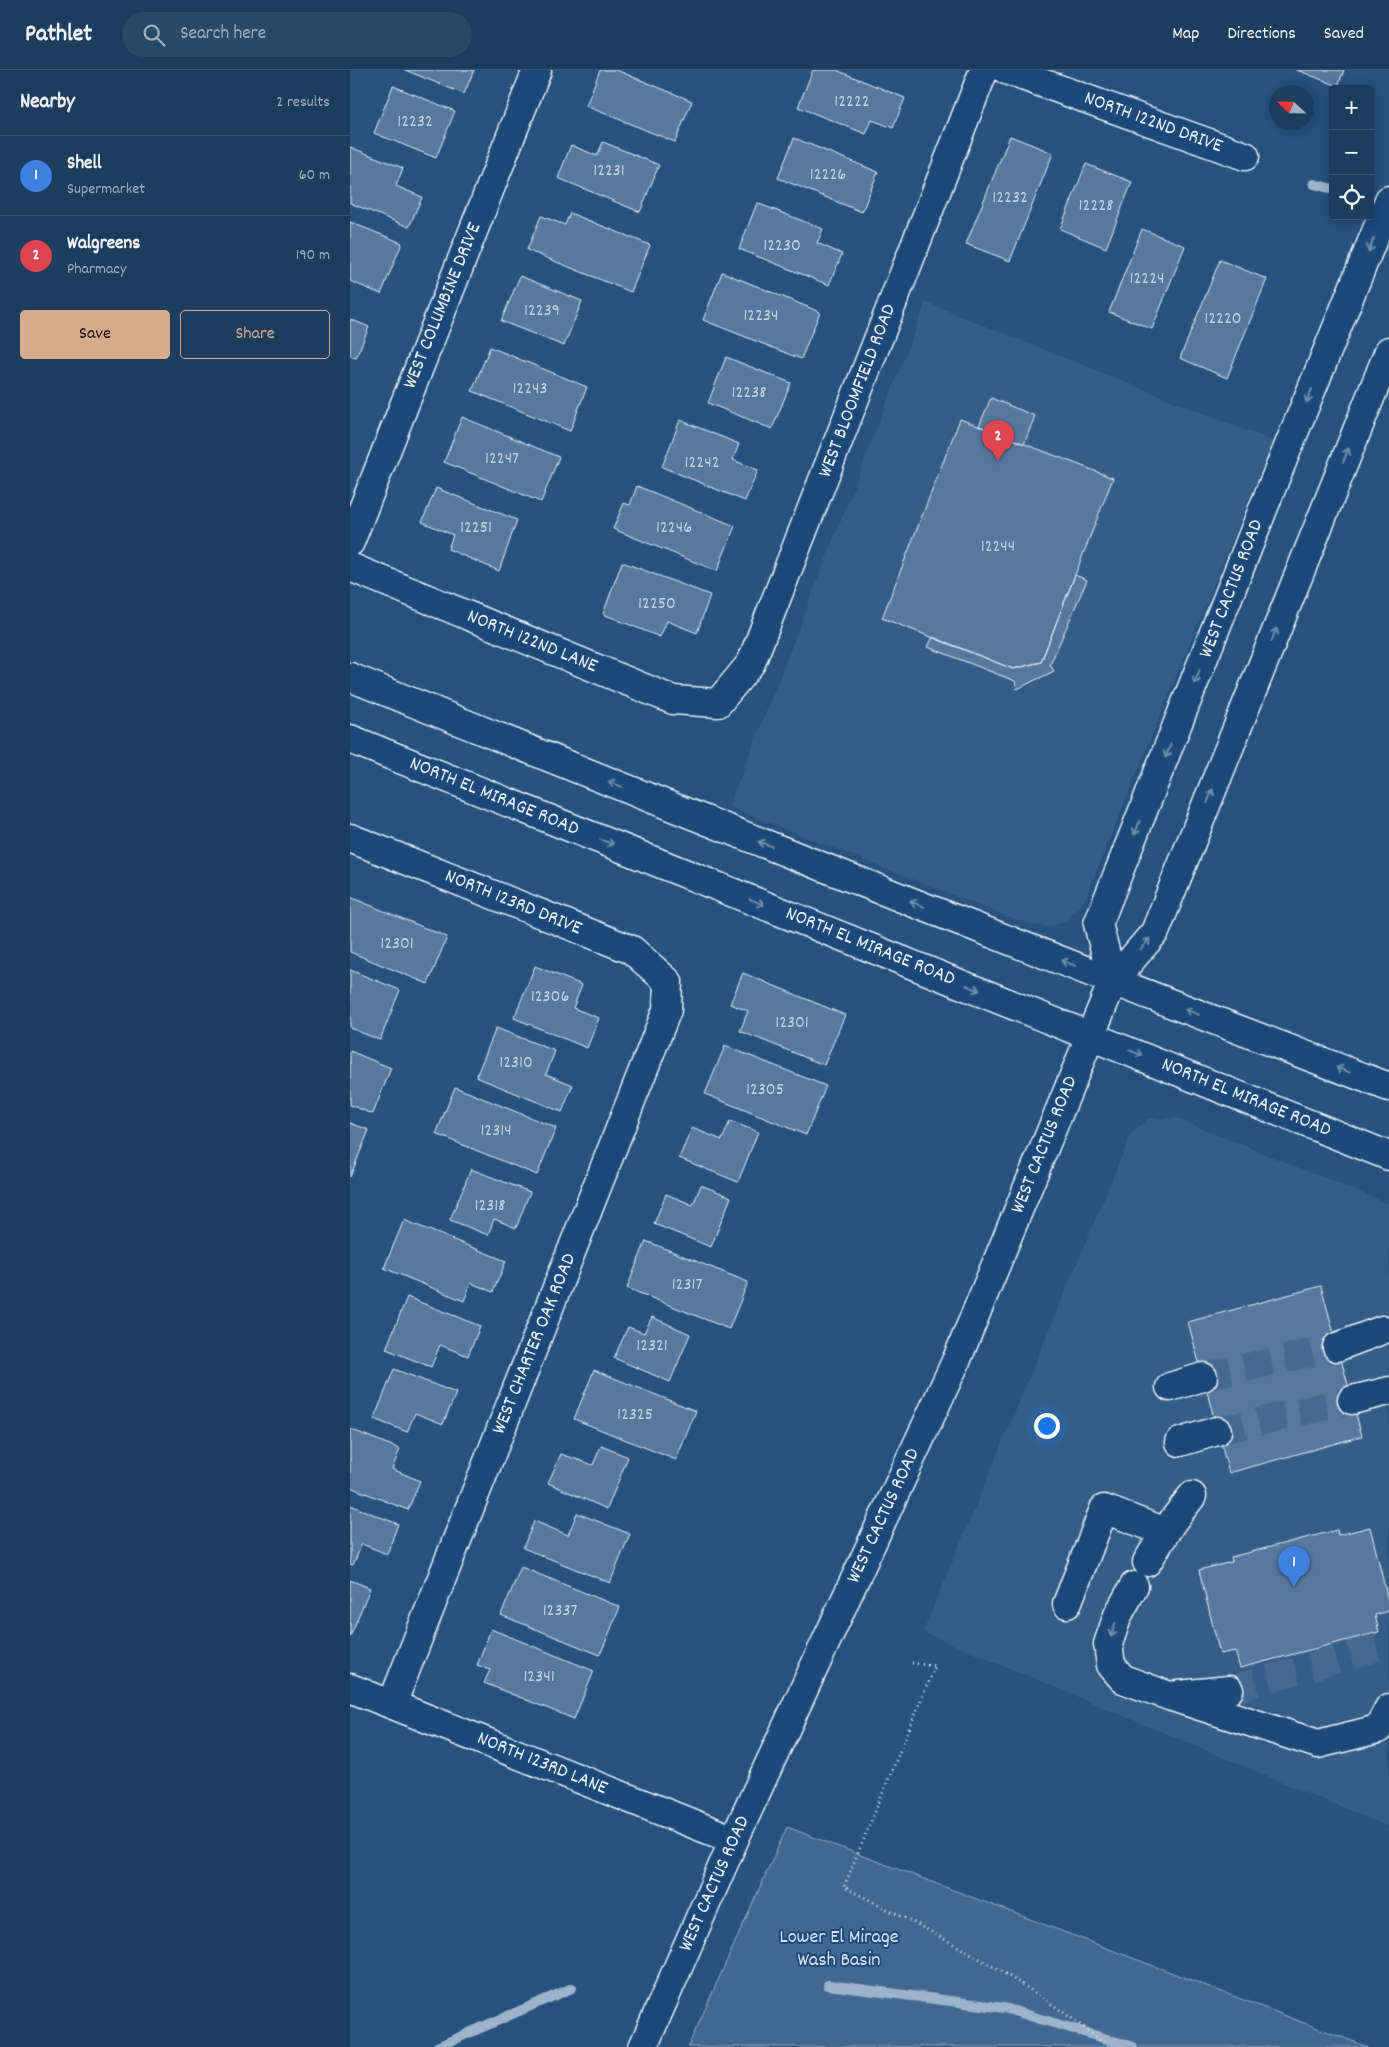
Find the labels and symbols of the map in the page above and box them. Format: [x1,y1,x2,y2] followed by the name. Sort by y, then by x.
[1080,85,1226,161] street label: NORTH 122ND DRIVE
[1269,85,1314,130] north arrow
[834,90,870,115] house number: 12222
[397,110,433,135] house number: 12232
[593,159,625,184] house number: 12231
[810,163,846,188] house number: 12226
[992,186,1028,211] house number: 12232
[1079,194,1113,219] house number: 12228
[397,219,489,393] street label: WEST COLUMBINE DRIVE
[763,234,801,259] house number: 12230
[1365,237,1375,252] one-way arrow
[1129,267,1165,292] house number: 12224
[524,299,560,324] house number: 12239
[812,300,904,482] street label: WEST BLOOMFIELD ROAD
[743,304,779,329] house number: 12234
[1204,307,1242,332] house number: 12220
[512,377,548,402] house number: 12243
[732,381,766,406] house number: 12238
[1304,388,1313,403] one-way arrow
[982,420,1014,461] pin: 2
[485,447,519,472] house number: 12247
[1342,448,1351,463] one-way arrow
[684,451,720,476] house number: 12242
[460,516,492,541] house number: 12251
[656,516,692,541] house number: 12246
[1193,516,1271,662] street label: WEST CACTUS ROAD
[981,535,1015,560] house number: 12244
[638,592,676,617] house number: 12250
[462,603,602,681] street label: NORTH 122ND LANE
[1270,628,1279,644] one-way arrow
[1192,669,1201,684] one-way arrow
[1163,743,1172,758] one-way arrow
[405,750,583,844] street label: NORTH EL MIRAGE ROAD
[607,779,623,788] one-way arrow
[1206,788,1215,804] one-way arrow
[1132,820,1141,835] one-way arrow
[599,838,614,847] one-way arrow
[758,839,773,849] one-way arrow
[440,863,586,943] street label: NORTH 123RD DRIVE
[749,898,765,907] one-way arrow
[909,899,925,908] one-way arrow
[781,900,959,994] street label: NORTH EL MIRAGE ROAD
[380,932,414,957] house number: 12301
[1139,937,1151,950] one-way arrow
[1061,958,1076,967] one-way arrow
[965,984,980,993] one-way arrow
[531,985,569,1010] house number: 12306
[1184,1007,1200,1016] one-way arrow
[775,1011,809,1036] house number: 12301
[1128,1049,1143,1059] one-way arrow
[499,1051,533,1076] house number: 12310
[1157,1051,1335,1145] street label: NORTH EL MIRAGE ROAD
[1336,1065,1352,1074] one-way arrow
[1005,1072,1085,1218] street label: WEST CACTUS ROAD
[746,1078,784,1103] house number: 12305
[480,1119,512,1144] house number: 12314
[475,1194,505,1219] house number: 12318
[486,1249,584,1439] street label: WEST CHARTER OAK ROAD
[672,1273,702,1298] house number: 12317
[636,1334,668,1359] house number: 12321
[617,1403,653,1428] house number: 12325
[1034,1413,1060,1439] your location
[840,1444,928,1588] street label: WEST CACTUS ROAD
[1278,1546,1310,1587] pin: 1
[543,1599,577,1624] house number: 12337
[1108,1622,1117,1637] one-way arrow
[523,1665,555,1690] house number: 12341
[472,1725,612,1803] street label: NORTH 123RD LANE
[672,1812,758,1956] street label: WEST CACTUS ROAD
[780,1924,899,1975] park label: Lower El Mirage Wash Basin

